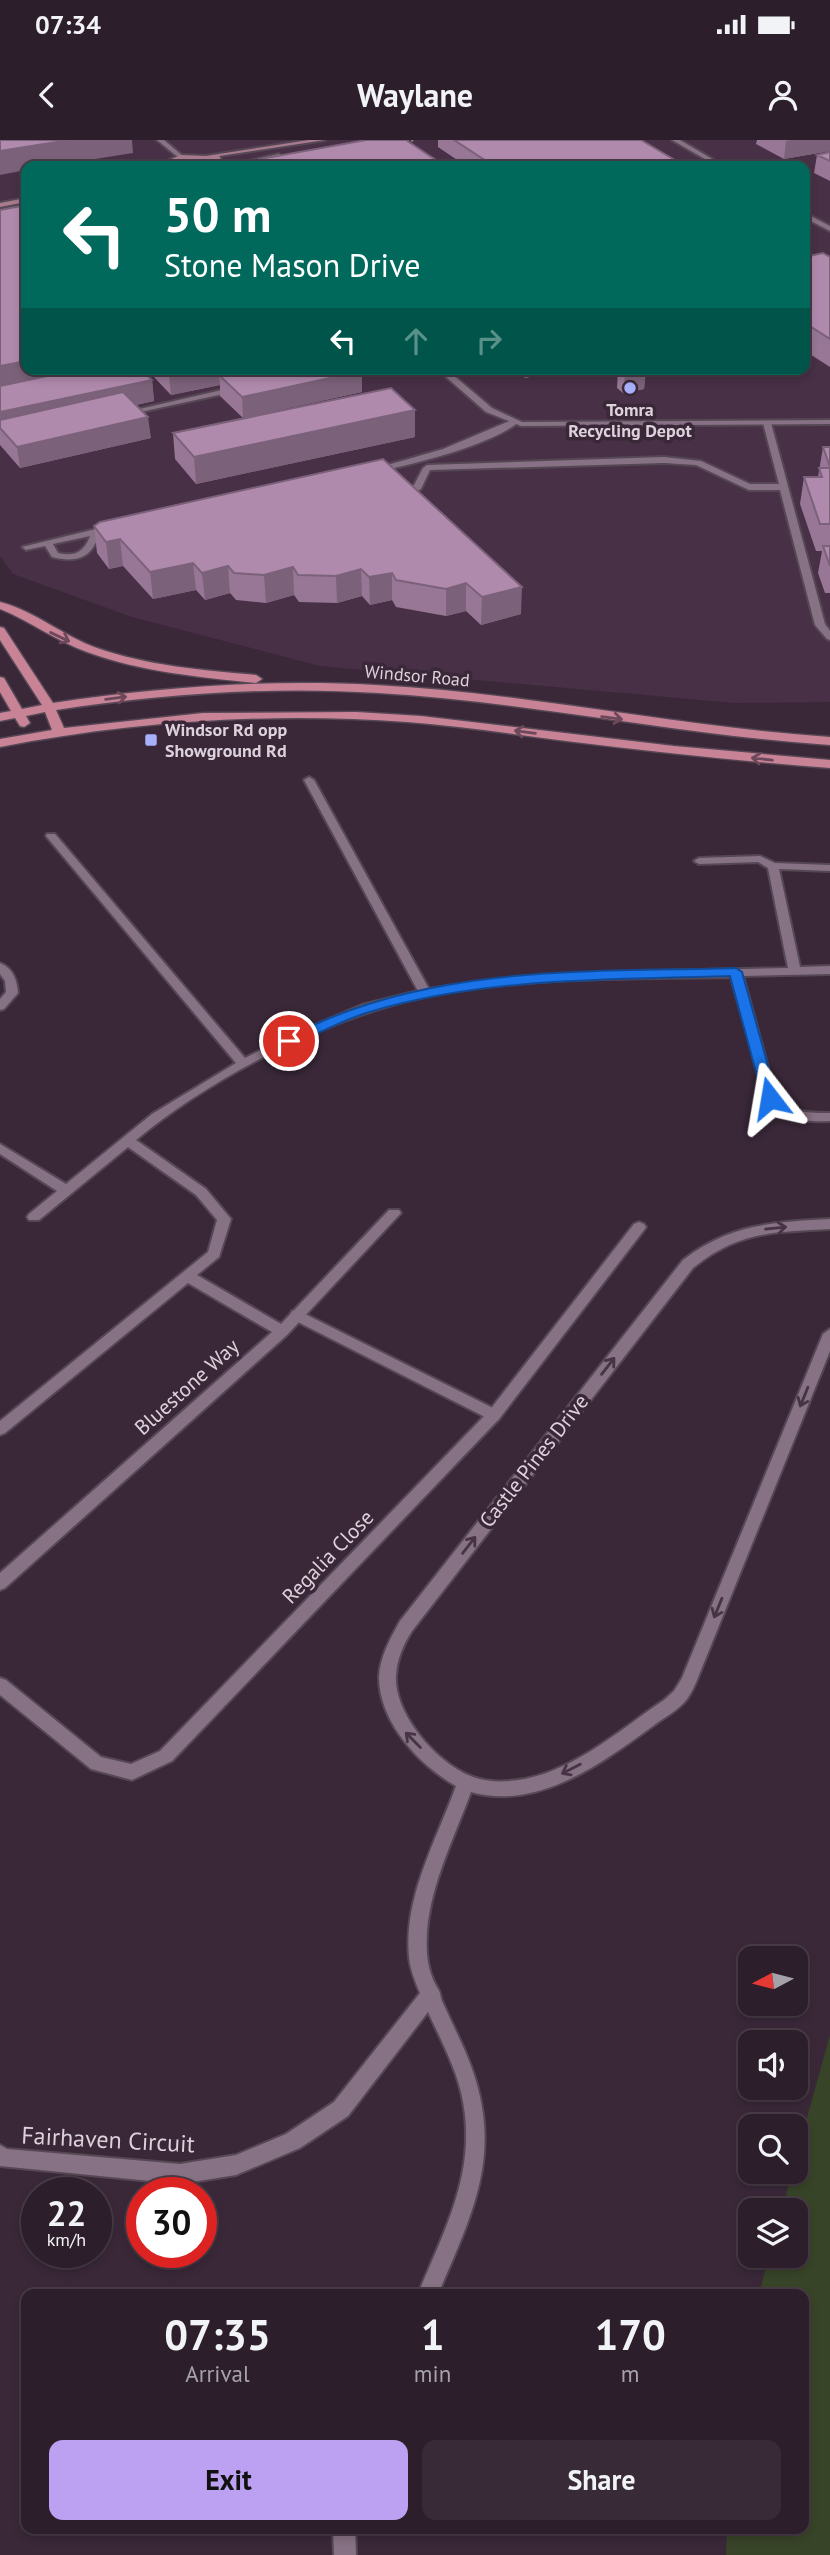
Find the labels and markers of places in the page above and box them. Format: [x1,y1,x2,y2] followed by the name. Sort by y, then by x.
[622,380,638,396] marker: Tomra Recycling Depot
[568,398,692,442] place label: Tomra Recycling Depot
[165,718,287,762] place label: Windsor Rd opp Showground Rd
[143,732,159,748] marker: Windsor Rd opp Showground Rd
[259,1011,319,1071] pin

